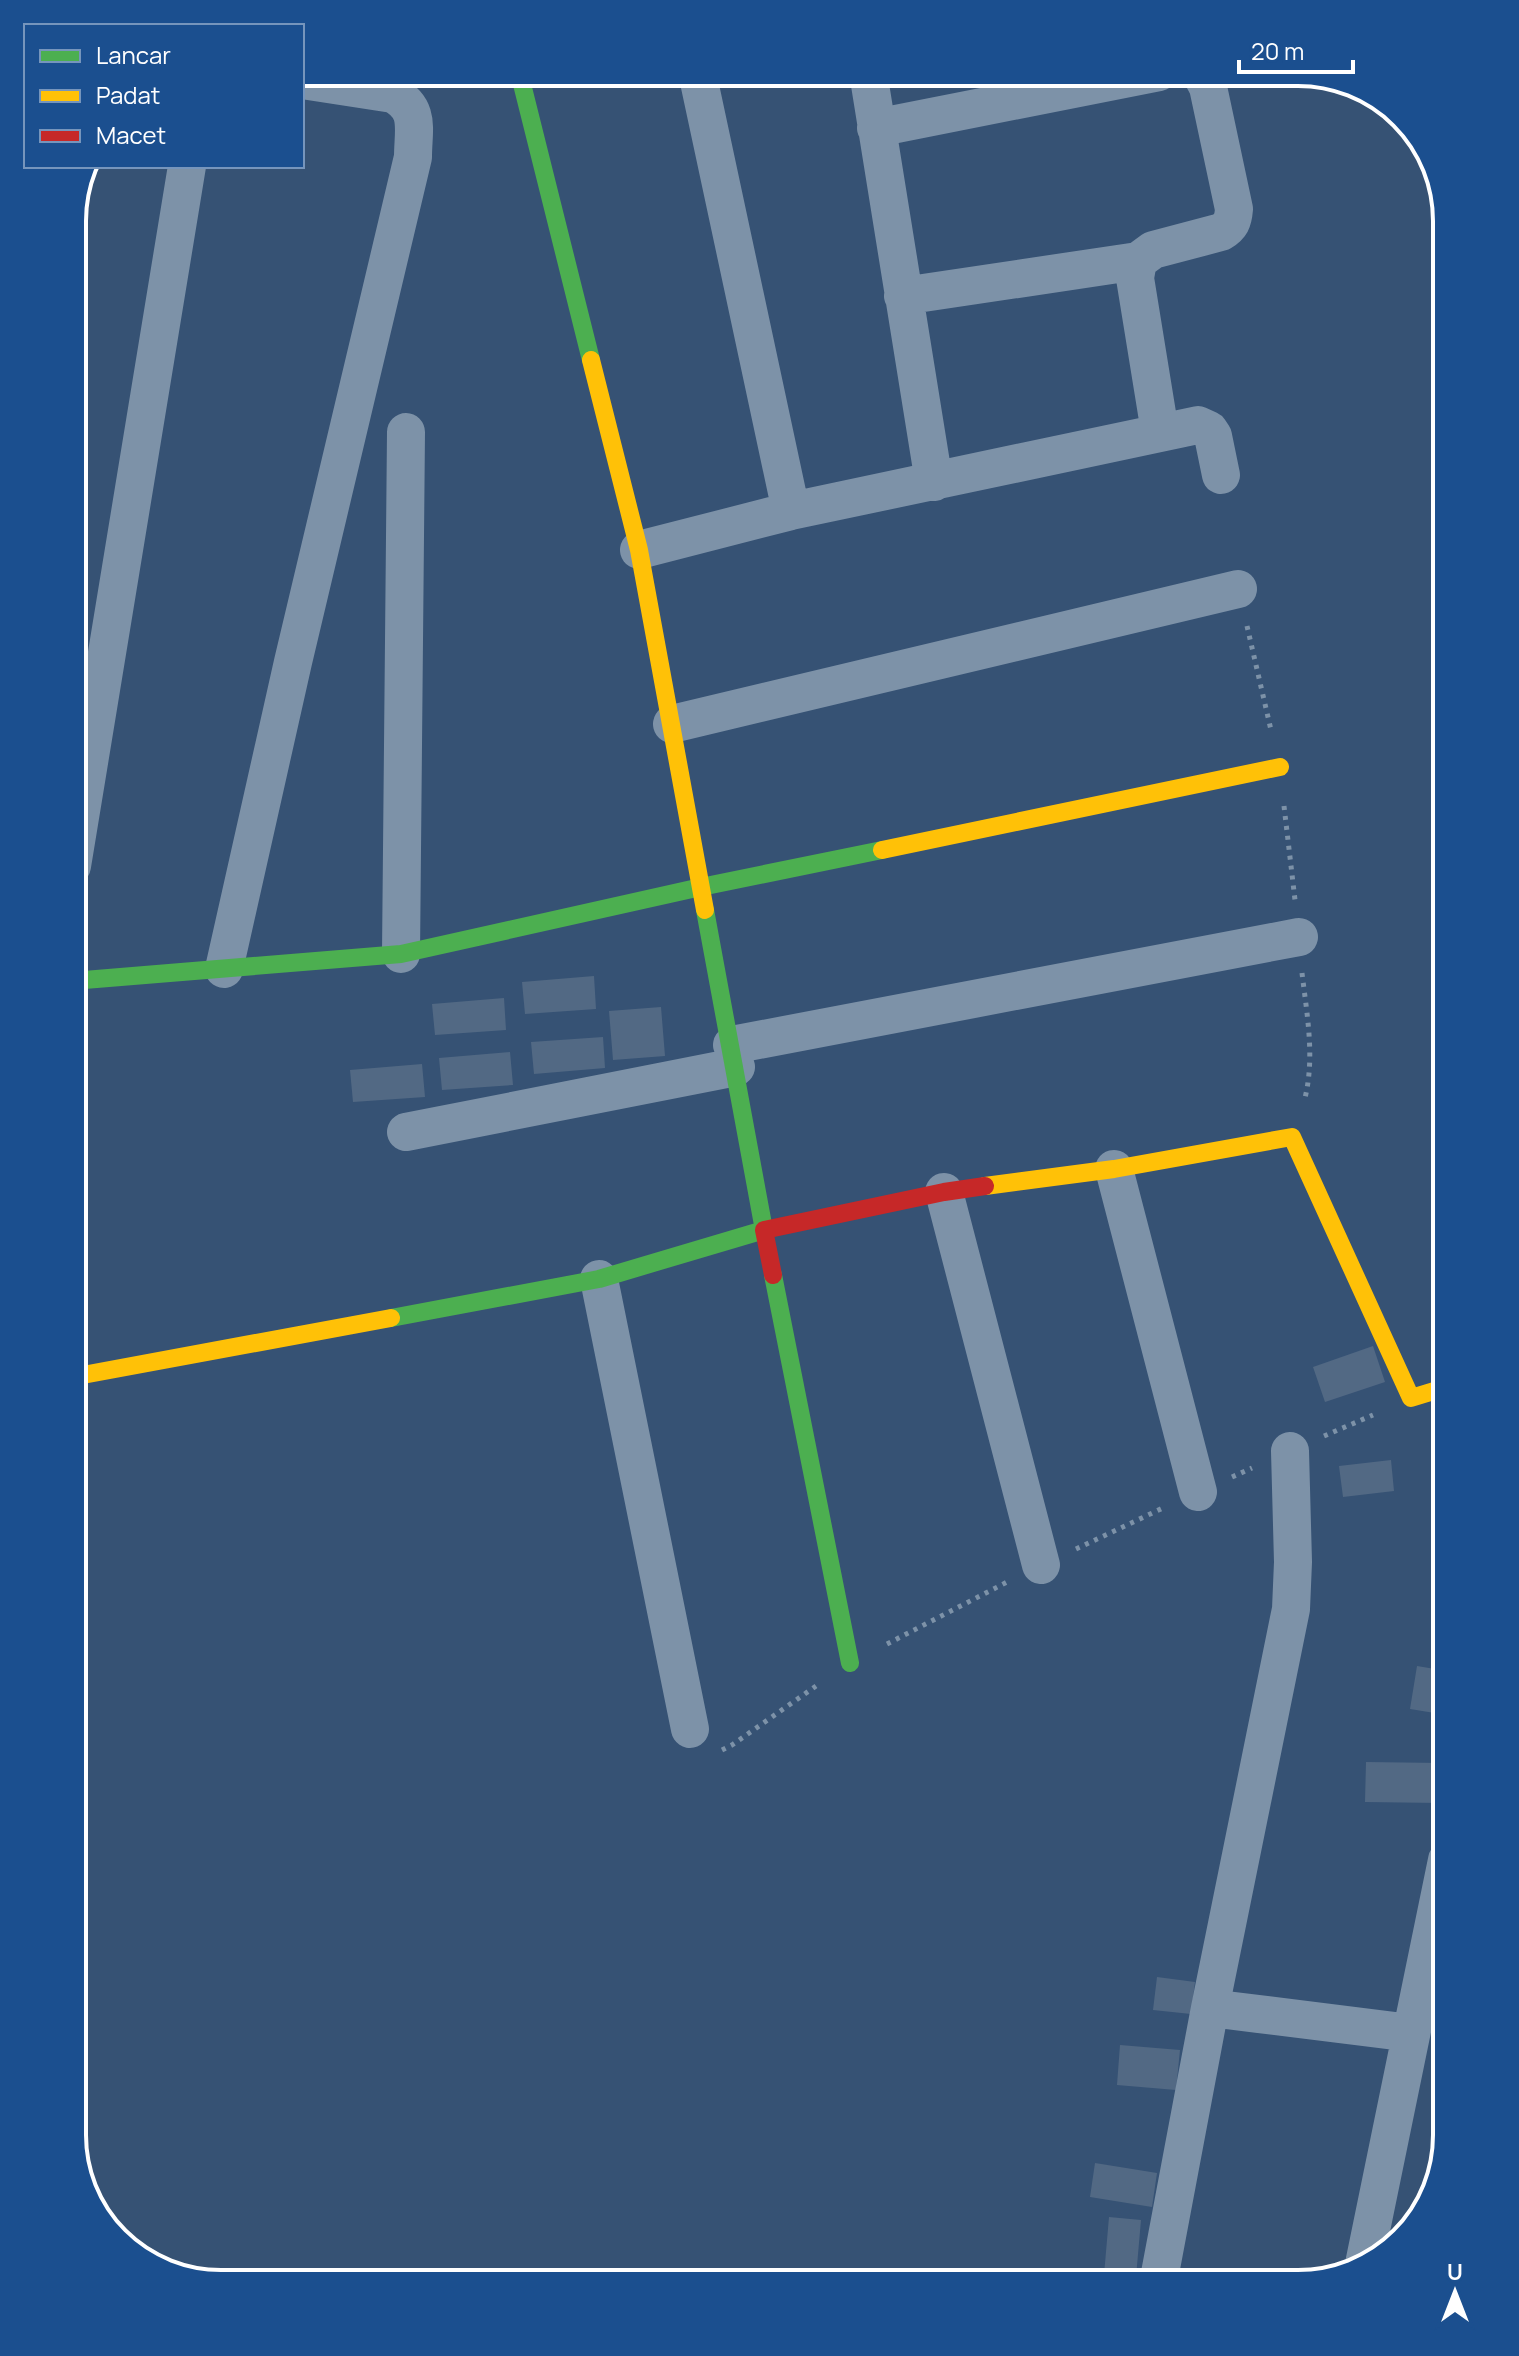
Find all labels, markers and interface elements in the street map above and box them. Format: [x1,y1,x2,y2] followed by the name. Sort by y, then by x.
[24,24,304,168] legend
[1239,24,1353,74] scale bar
[1251,34,1304,67] text: 20 m
[96,38,171,71] text: Lancar
[96,78,160,111] text: Padat
[96,118,166,151] text: Macet
[1415,2252,1495,2332] north arrow
[1447,2257,1463,2287] text: U

